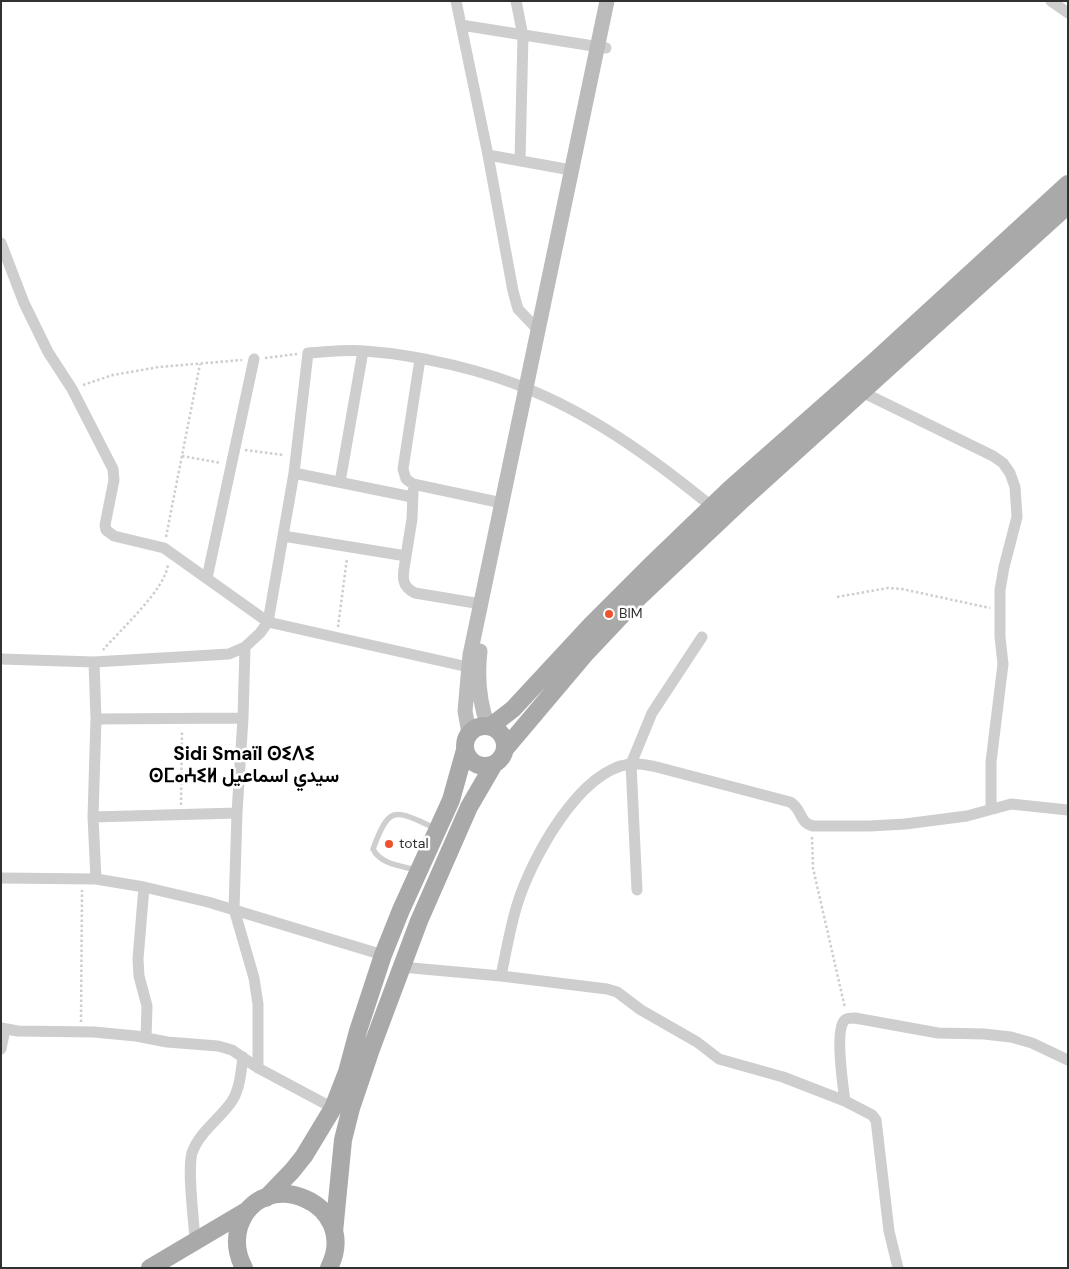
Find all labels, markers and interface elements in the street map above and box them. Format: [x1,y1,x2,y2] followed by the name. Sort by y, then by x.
[619,606,642,622] place label: BIM
[603,608,615,620] marker: BIM
[149,744,339,788] district label: Sidi Smaïl ⵙⵉⴷⵉ ⵙⵎⴰⵄⵉⵍ سيدي اسماعيل
[399,836,429,852] place label: total
[383,838,395,850] marker: total

